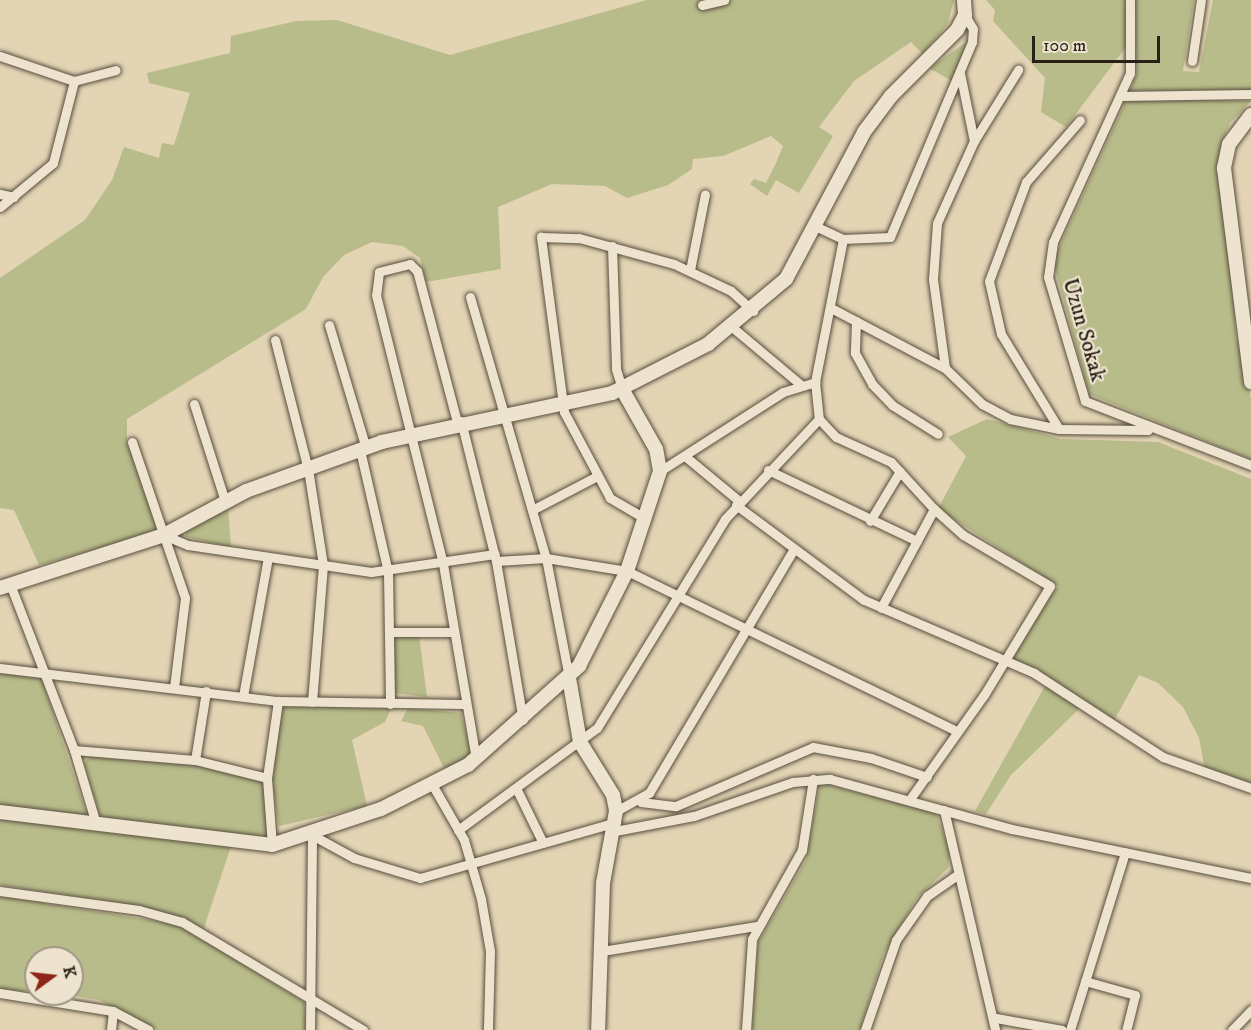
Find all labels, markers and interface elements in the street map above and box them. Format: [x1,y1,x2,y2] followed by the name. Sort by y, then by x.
[1035,24,1162,62] scale bar
[1043,35,1086,57] text: 100 m
[1057,275,1111,385] street label: Uzun Sokak
[24,946,84,1006] north arrow
[58,964,81,980] text: K

